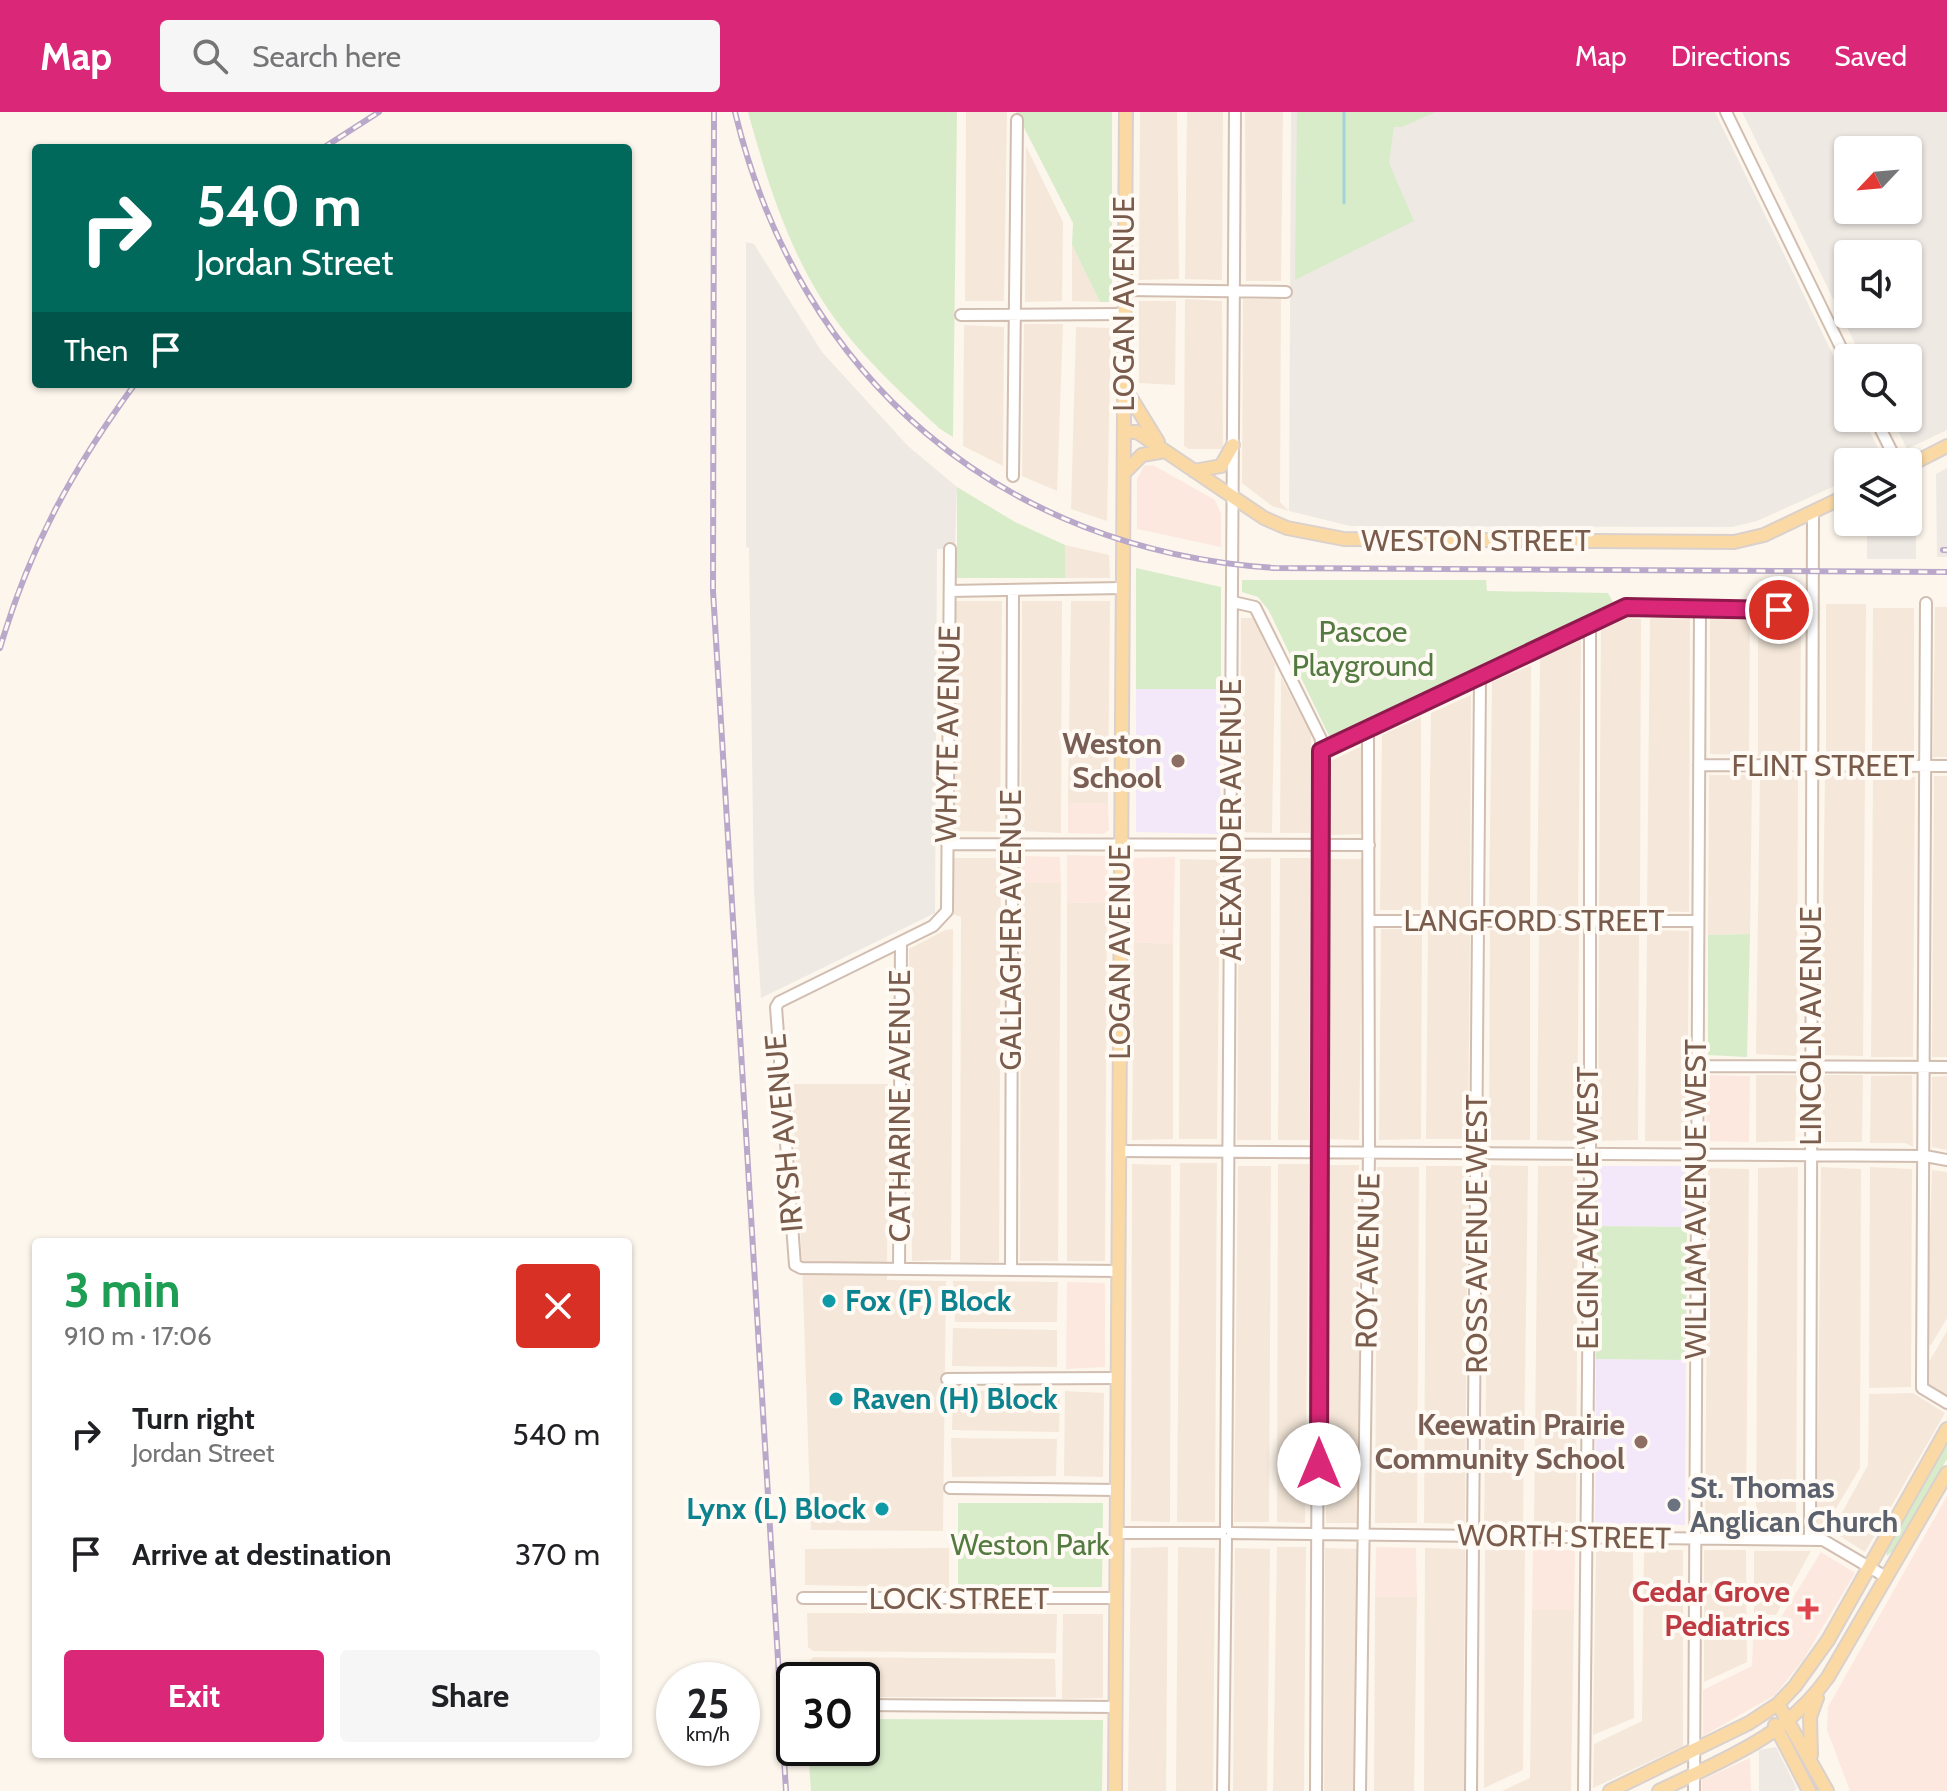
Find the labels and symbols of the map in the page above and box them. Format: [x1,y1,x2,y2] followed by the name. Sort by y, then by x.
[1834,136,1922,224] north arrow
[1105,196,1142,412] street label: LOGAN AVENUE
[1361,522,1591,559] street label: WESTON STREET
[1745,576,1813,644] pin
[1292,613,1434,684] park label: Pascoe Playground
[927,625,968,843] street label: WHYTE AVENUE
[1212,679,1249,961] street label: ALEXANDER AVENUE
[1062,725,1162,796] place label: Weston School
[1731,747,1915,784] street label: FLINT STREET
[1169,752,1187,770] marker: Weston School
[992,789,1029,1071] street label: GALLAGHER AVENUE
[1101,844,1138,1060] street label: LOGAN AVENUE
[1404,902,1664,939] street label: LANGFORD STREET
[1792,906,1829,1146] street label: LINCOLN AVENUE
[881,970,918,1242] street label: CATHARINE AVENUE
[756,1032,811,1234] street label: IRYSH AVENUE
[1677,1039,1714,1359] street label: WILLIAM AVENUE WEST
[1569,1066,1606,1350] street label: ELGIN AVENUE WEST
[1458,1094,1495,1374] street label: ROSS AVENUE WEST
[1347,1173,1388,1349] street label: ROY AVENUE
[845,1282,1012,1319] place label: Fox (F) Block
[820,1292,838,1310] marker: Fox (F) Block
[852,1380,1058,1417] place label: Raven (H) Block
[827,1390,845,1408] marker: Raven (H) Block
[1375,1406,1625,1477] place label: Keewatin Prairie Community School
[1277,1422,1361,1506] position arrow
[1632,1433,1650,1451] marker: Keewatin Prairie Community School
[1690,1469,1898,1540] place label: St. Thomas Anglican Church
[686,1490,866,1527] place label: Lynx (L) Block
[1665,1496,1683,1514] marker: St. Thomas Anglican Church
[873,1500,891,1518] marker: Lynx (L) Block
[1457,1516,1671,1557] street label: WORTH STREET
[950,1526,1110,1563] park label: Weston Park
[1632,1573,1790,1644] place label: Cedar Grove Pediatrics
[869,1580,1049,1617] street label: LOCK STREET
[1797,1598,1819,1620] marker: Cedar Grove Pediatrics
[776,1662,880,1766] speed limit sign: 30

